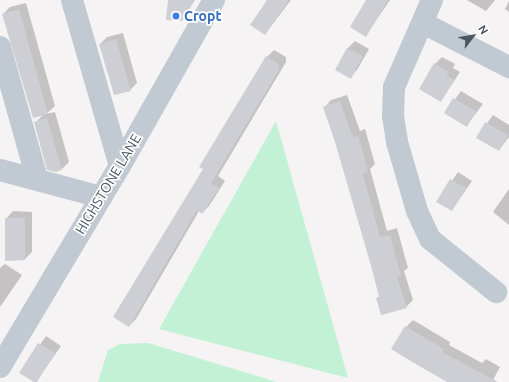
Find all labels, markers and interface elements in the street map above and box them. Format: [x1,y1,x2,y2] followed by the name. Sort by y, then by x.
[184,8,221,24] place label: Cropt
[171,11,181,21] marker: Cropt
[453,16,493,56] north arrow
[476,23,491,36] text: N
[72,131,144,237] street label: HIGHSTONE LANE

